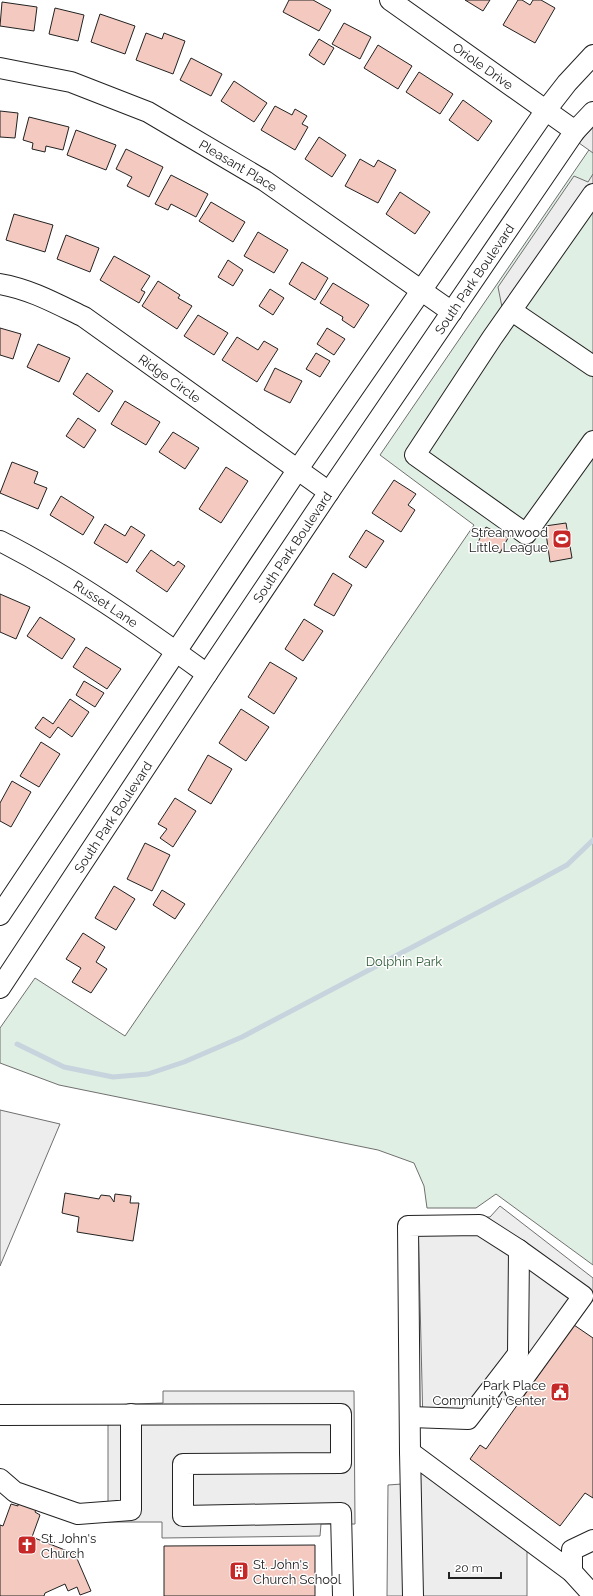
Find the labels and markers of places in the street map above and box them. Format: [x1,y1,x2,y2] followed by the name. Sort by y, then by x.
[469,525,548,555] place label: Streamwood Little League
[551,528,573,550] sports icon: Streamwood Little League
[432,1378,546,1408] place label: Park Place Community Center
[549,1381,571,1403] public building icon: Park Place Community Center
[41,1531,96,1561] place label: St. John's Church
[16,1534,38,1556] church icon: St. John's Church
[253,1557,342,1587] place label: St. John's Church School
[228,1560,250,1582] building icon: St. John's Church School

